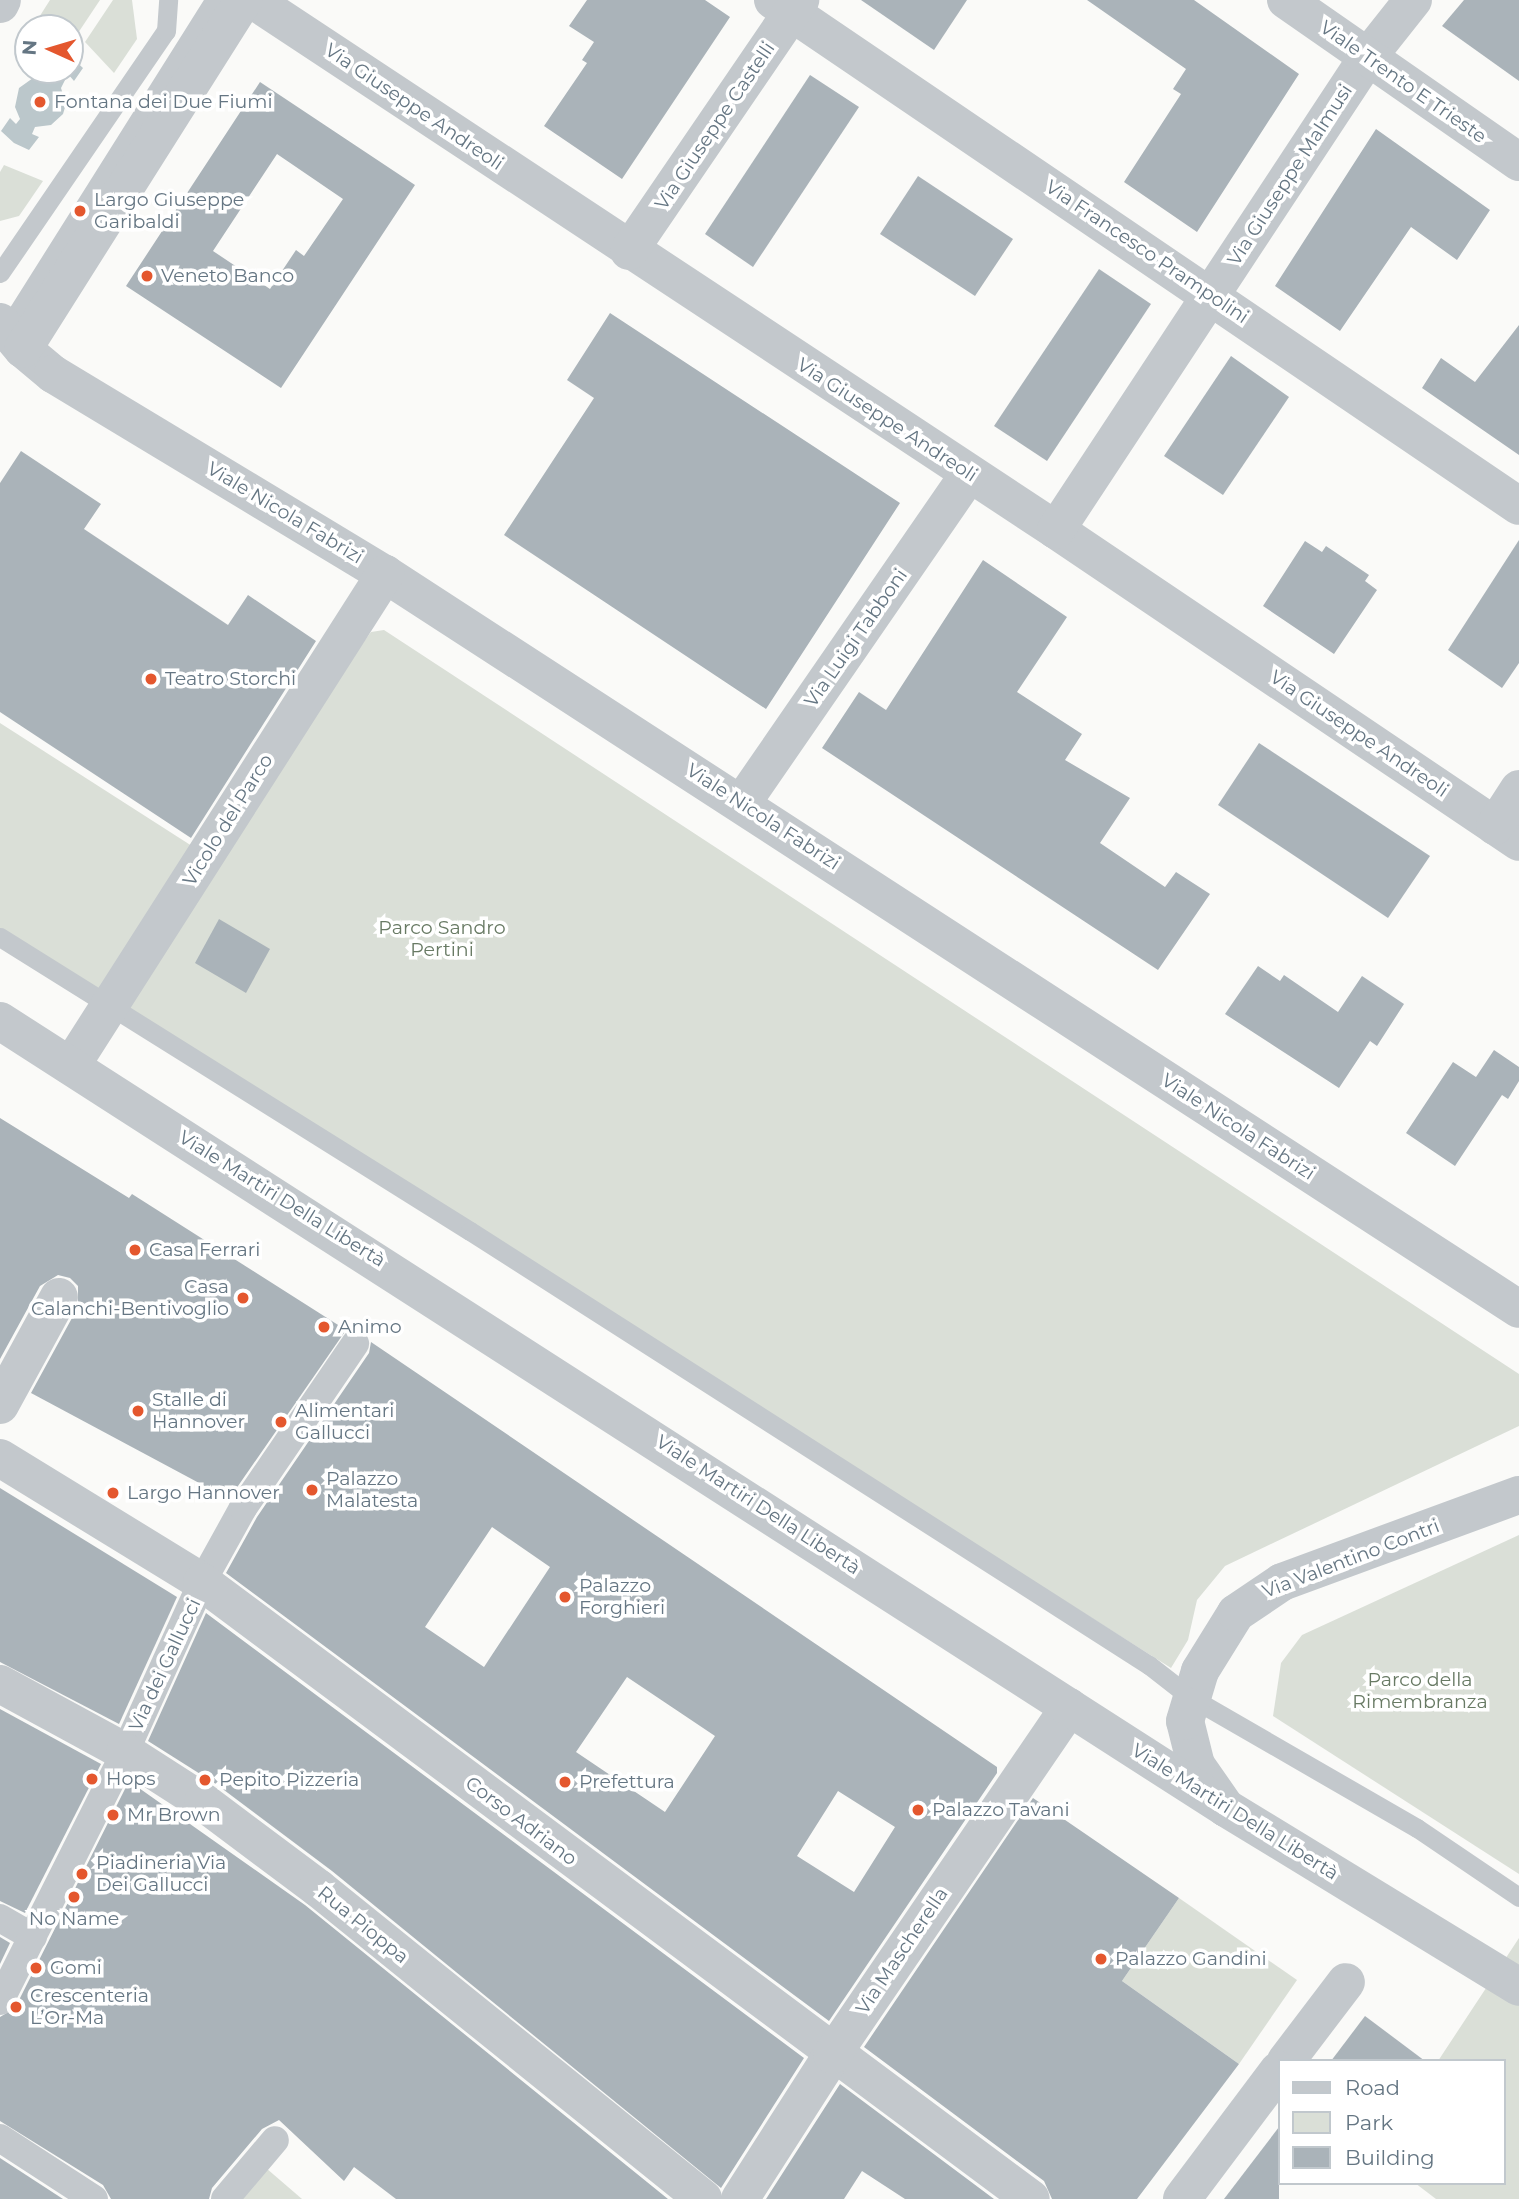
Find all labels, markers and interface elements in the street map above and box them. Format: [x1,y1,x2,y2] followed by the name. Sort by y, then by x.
[14,14,84,84] north arrow
[1315,16,1491,148] street label: Viale Trento E Trieste
[650,38,780,214] street label: Via Giuseppe Castelli
[18,39,42,56] text: N
[321,39,507,175] street label: Via Giuseppe Andreoli
[1223,80,1357,270] street label: Via Giuseppe Malmusi
[54,91,273,113] place label: Fontana dei Due Fiumi
[32,94,48,110] marker: Fontana dei Due Fiumi
[1041,175,1253,329] street label: Via Francesco Prampolini
[94,189,244,233] place label: Largo Giuseppe Garibaldi
[72,203,88,219] marker: Largo Giuseppe Garibaldi
[161,265,294,287] place label: Veneto Banco
[139,268,155,284] marker: Veneto Banco
[793,353,981,487] street label: Via Giuseppe Andreoli
[203,457,367,569] street label: Viale Nicola Fabrizi
[800,565,912,711] street label: Via Luigi Tabboni
[1266,666,1452,802] street label: Via Giuseppe Andreoli
[165,668,296,690] place label: Teatro Storchi
[143,671,159,687] marker: Teatro Storchi
[178,750,278,890] street label: Vicolo del Parco
[682,759,844,875] street label: Viale Nicola Fabrizi
[378,917,506,961] park label: Parco Sandro Pertini
[1157,1069,1319,1185] street label: Viale Nicola Fabrizi
[175,1126,389,1272] street label: Viale Martiri Della Libertà
[149,1239,260,1261] place label: Casa Ferrari
[127,1242,143,1258] marker: Casa Ferrari
[31,1276,229,1320] place label: Casa Calanchi-Bentivoglio
[235,1290,251,1306] marker: Casa Calanchi-Bentivoglio
[338,1316,402,1338] place label: Animo
[316,1319,332,1335] marker: Animo
[152,1389,245,1433] place label: Stalle di Hannover
[295,1400,394,1444] place label: Alimentari Gallucci
[130,1403,146,1419] marker: Stalle di Hannover
[273,1414,289,1430] marker: Alimentari Gallucci
[652,1430,864,1580] street label: Viale Martiri Della Libertà
[326,1468,418,1512] place label: Palazzo Malatesta
[127,1482,280,1504] place label: Largo Hannover
[304,1482,320,1498] marker: Palazzo Malatesta
[105,1485,121,1501] marker: Largo Hannover
[1259,1515,1443,1603] street label: Via Valentino Contri
[579,1575,665,1619] place label: Palazzo Forghieri
[557,1589,573,1605] marker: Palazzo Forghieri
[124,1595,206,1735] street label: Via dei Gallucci
[1352,1669,1488,1713] park label: Parco della Rimembranza
[1128,1739,1342,1885] street label: Viale Martiri Della Libertà
[106,1768,156,1790] place label: Hops
[219,1769,359,1791] place label: Pepito Pizzeria
[84,1771,100,1787] marker: Hops
[579,1771,675,1793] place label: Prefettura
[197,1772,213,1788] marker: Pepito Pizzeria
[461,1772,581,1870] street label: Corso Adriano
[557,1774,573,1790] marker: Prefettura
[932,1799,1069,1821] place label: Palazzo Tavani
[910,1802,926,1818] marker: Palazzo Tavani
[127,1804,221,1826] place label: Mr Brown
[105,1807,121,1823] marker: Mr Brown
[96,1852,226,1896] place label: Piadineria Via Dei Gallucci
[74,1866,90,1882] marker: Piadineria Via Dei Gallucci
[313,1881,413,1969] street label: Rua Pioppa
[851,1883,953,2019] street label: Via Mascherella
[66,1889,82,1905] marker: No Name
[29,1908,119,1930] place label: No Name
[1115,1948,1267,1970] place label: Palazzo Gandini
[1093,1951,1109,1967] marker: Palazzo Gandini
[50,1957,102,1979] place label: Gomi
[28,1960,44,1976] marker: Gomi
[30,1985,149,2029] place label: Crescenteria L’Or-Ma
[8,1999,24,2015] marker: Crescenteria L’Or-Ma
[1278,2059,1505,2185] legend
[1345,2075,1400,2100] text: Road
[1345,2110,1393,2135] text: Park
[1345,2145,1435,2170] text: Building

